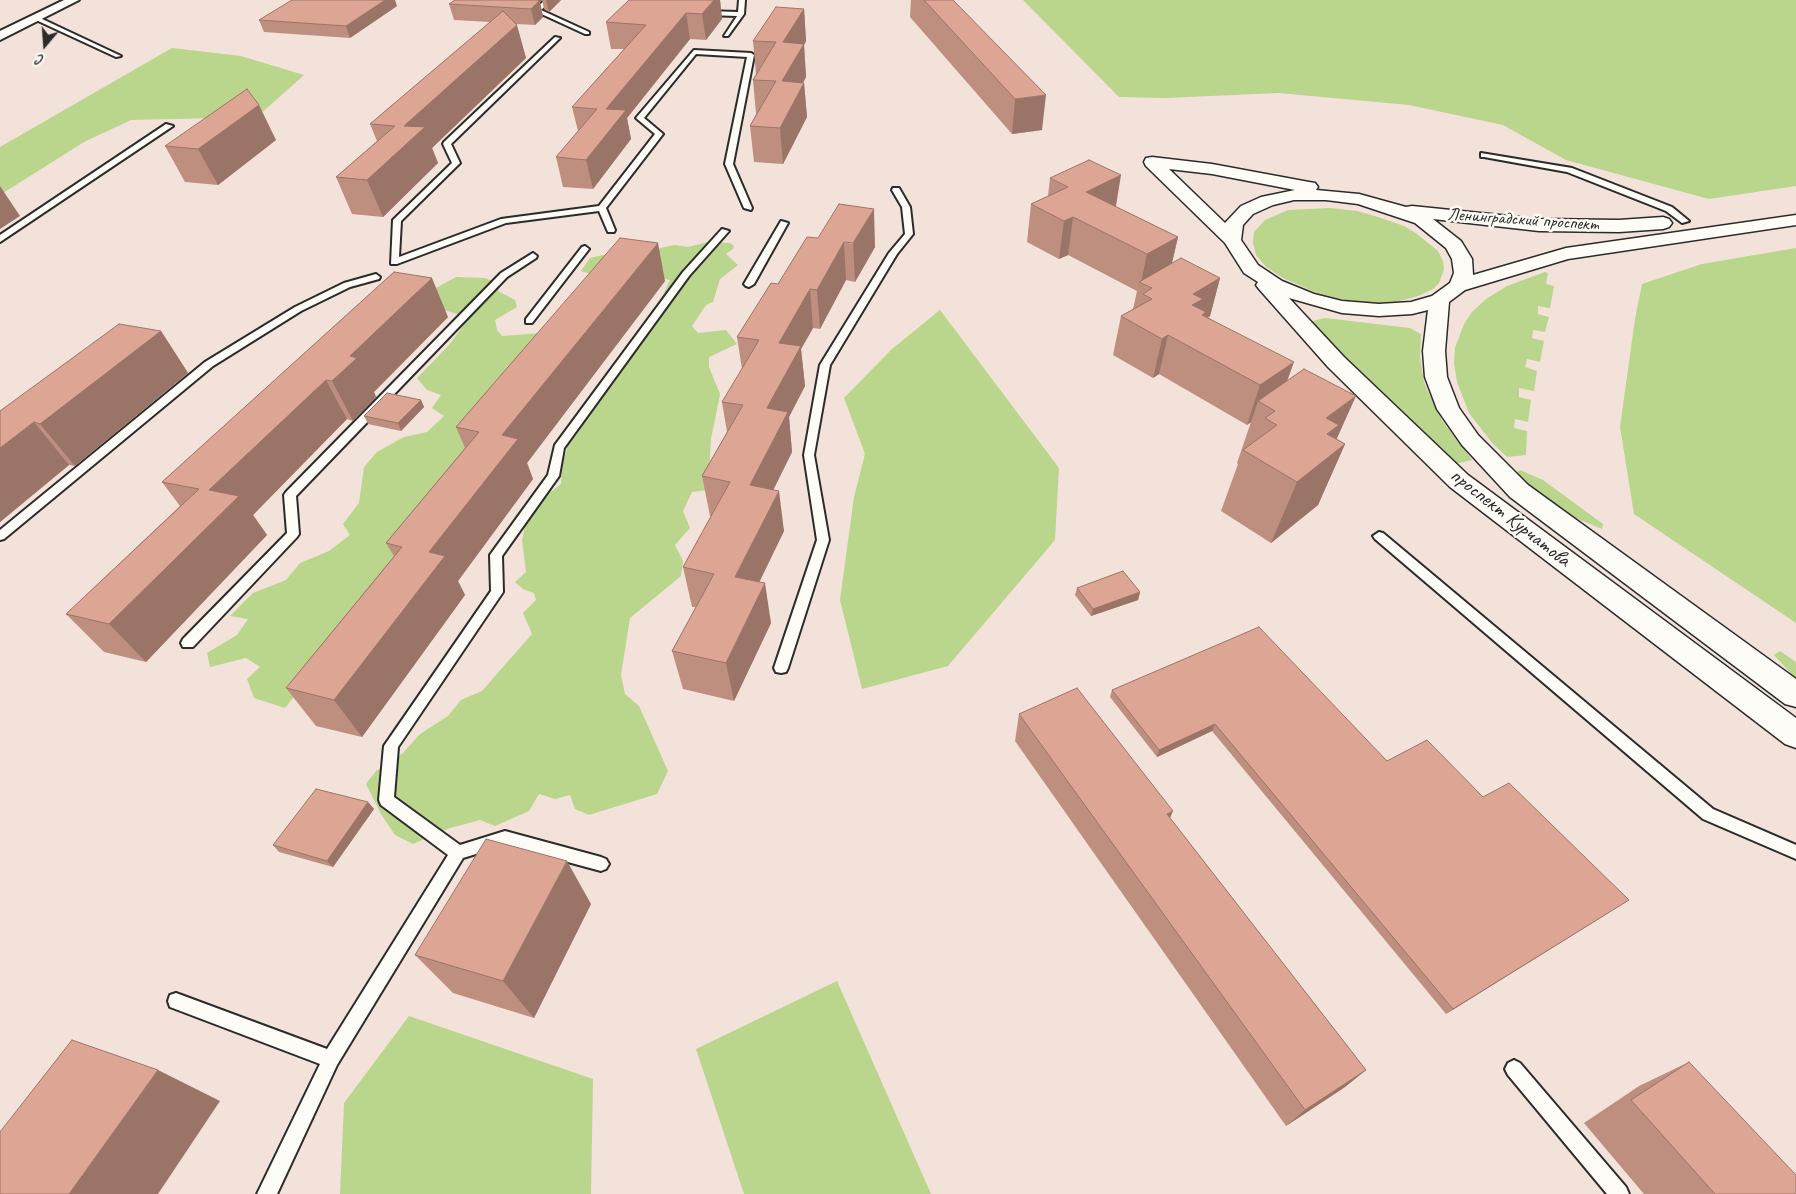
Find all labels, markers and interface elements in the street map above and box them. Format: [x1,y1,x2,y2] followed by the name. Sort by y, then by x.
[20,20,70,70] north arrow
[34,51,46,69] text: С
[1446,204,1600,236] street label: Ленинградский проспект
[1445,463,1575,573] street label: проспект Курчатова

